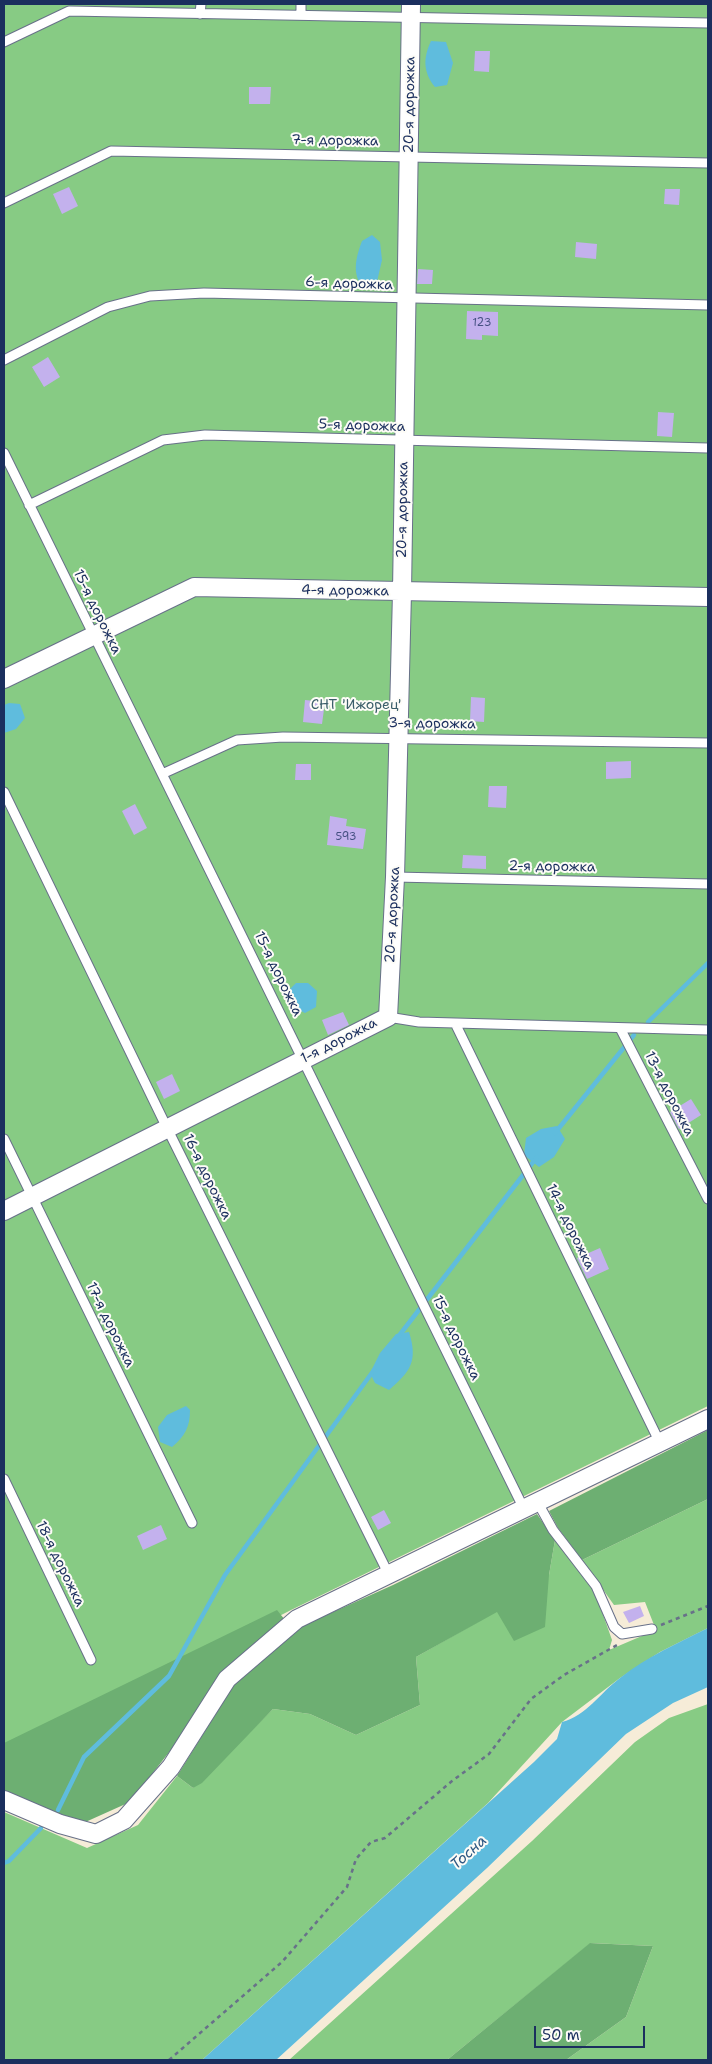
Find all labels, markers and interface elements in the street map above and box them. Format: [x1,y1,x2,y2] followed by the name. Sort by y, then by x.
[401,56,419,154] street label: 20-я дорожка
[291,132,379,150] street label: 7-я дорожка
[305,274,393,294] street label: 6-я дорожка
[473,316,491,330] house number: 123
[318,416,406,436] street label: 5-я дорожка
[394,461,412,559] street label: 20-я дорожка
[69,567,125,657] street label: 15-я дорожка
[301,582,389,600] street label: 4-я дорожка
[311,697,401,713] park label: СНТ 'Ижорец'
[388,715,476,733] street label: 3-я дорожка
[335,830,357,844] house number: 593
[508,858,596,876] street label: 2-я дорожка
[382,866,404,964] street label: 20-я дорожка
[250,929,306,1019] street label: 15-я дорожка
[298,1015,380,1067] street label: 1-я дорожка
[640,1049,698,1139] street label: 13-я дорожка
[179,1132,235,1222] street label: 16-я дорожка
[542,1181,598,1273] street label: 14-я дорожка
[82,1280,138,1370] street label: 17-я дорожка
[428,1293,484,1383] street label: 15-я дорожка
[32,1518,88,1610] street label: 18-я дорожка
[447,1832,491,1874] water label: Тосна
[537,2016,648,2048] scale bar
[542,2025,580,2045] text: 50 m

